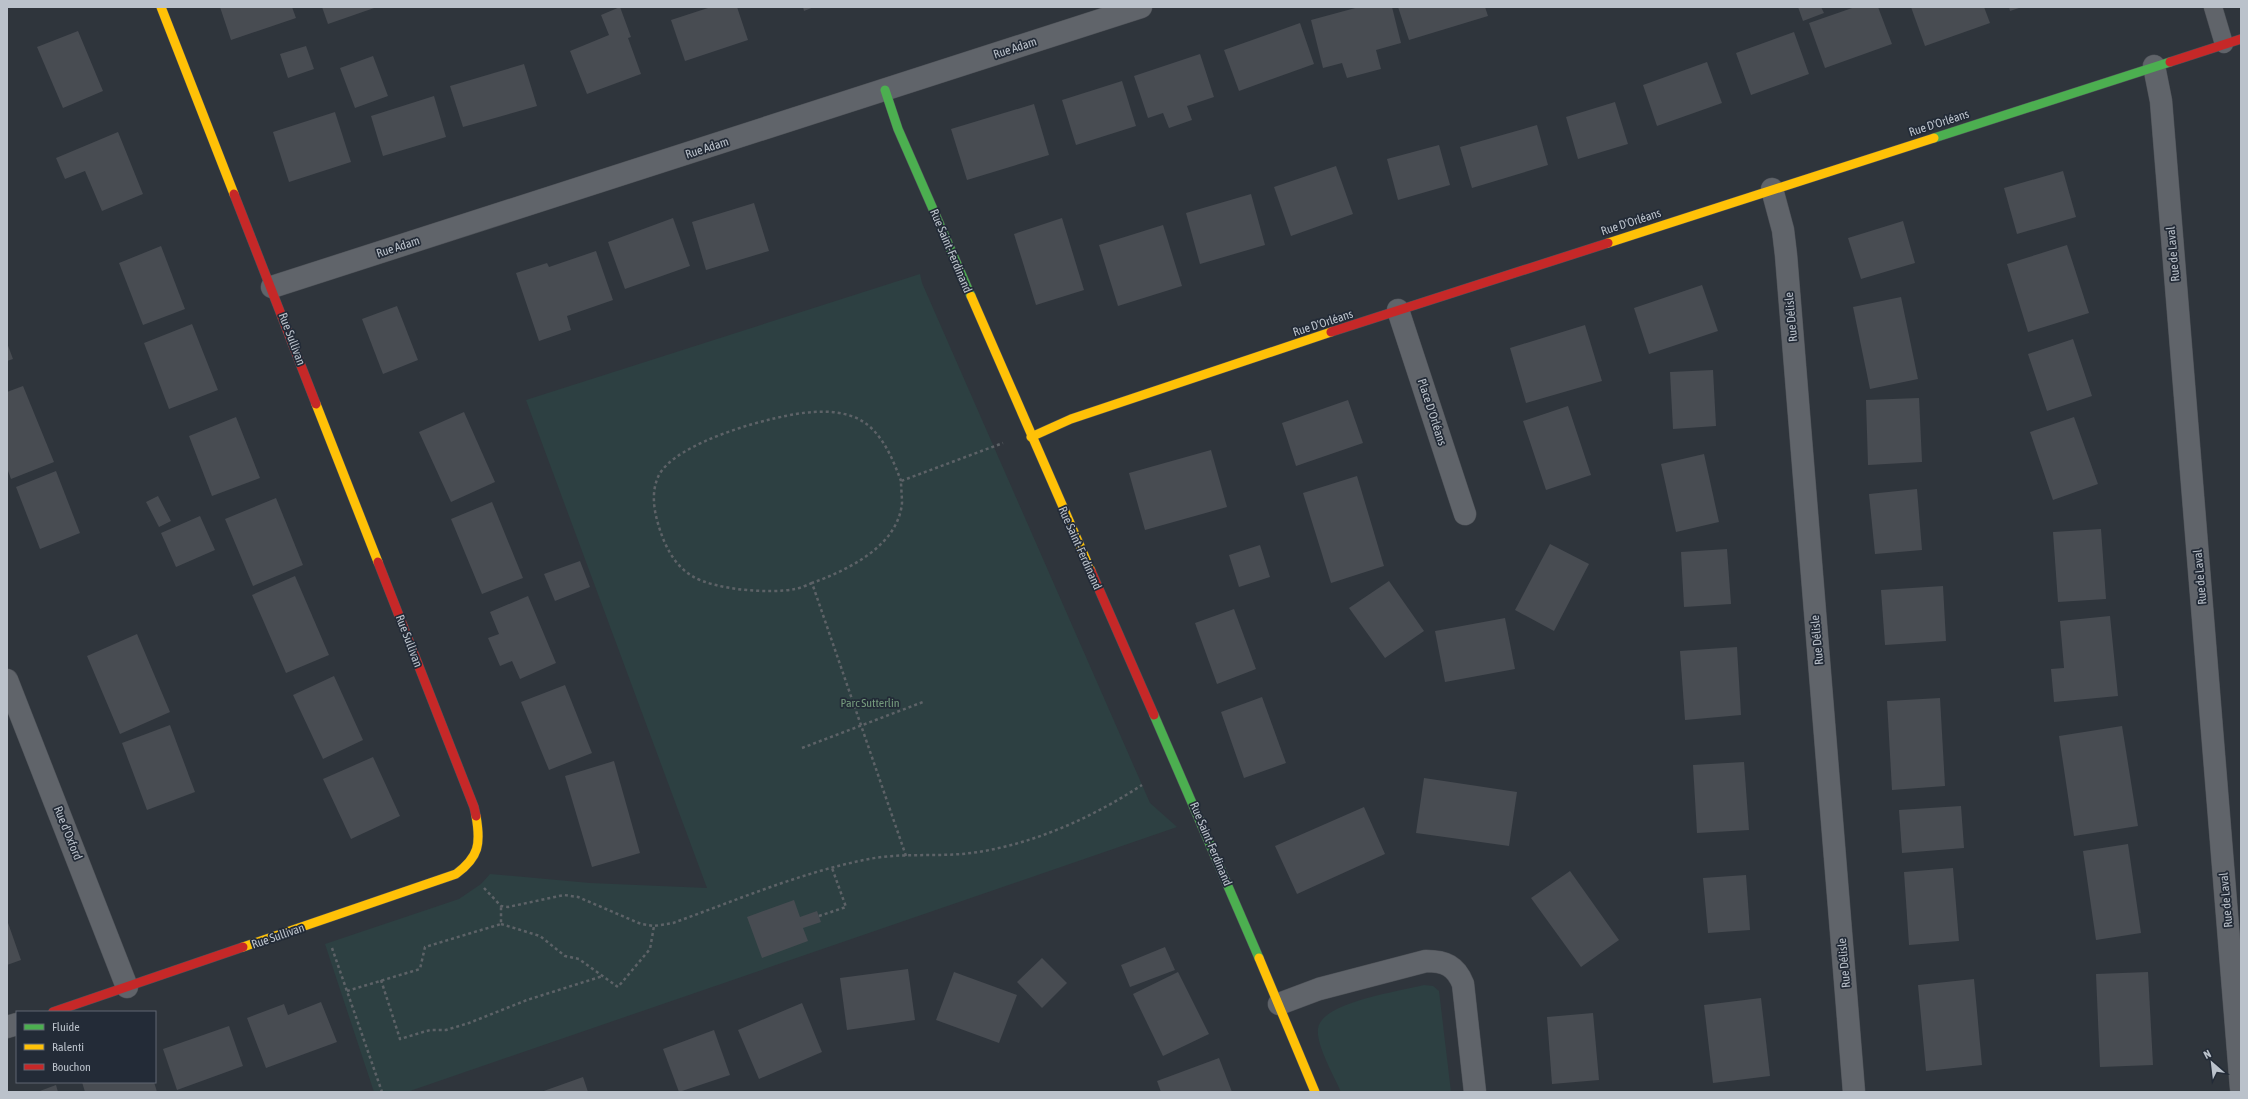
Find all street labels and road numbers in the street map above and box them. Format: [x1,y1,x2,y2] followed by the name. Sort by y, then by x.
[992,34,1038,62] street label: Rue Adam
[1907,107,1971,139] street label: Rue D'Orléans
[684,134,730,162] street label: Rue Adam
[1599,206,1663,238] street label: Rue D'Orléans
[927,207,975,295] street label: Rue Saint-Ferdinand
[2164,225,2182,282] street label: Rue de Laval
[375,233,421,261] street label: Rue Adam
[1782,292,1800,342] street label: Rue Délisle
[1291,307,1355,339] street label: Rue D'Orléans
[276,311,308,367] street label: Rue Sullivan
[1415,377,1449,447] street label: Place D'Orléans
[1055,504,1105,592] street label: Rue Saint-Ferdinand
[2191,548,2209,605] street label: Rue de Laval
[393,613,425,669] street label: Rue Sullivan
[1808,615,1826,665] street label: Rue Délisle
[1187,800,1235,888] street label: Rue Saint-Ferdinand
[51,804,85,862] street label: Rue d'Oxford
[2217,871,2235,928] street label: Rue de Laval
[250,920,306,952] street label: Rue Sullivan
[1835,938,1853,988] street label: Rue Délisle

